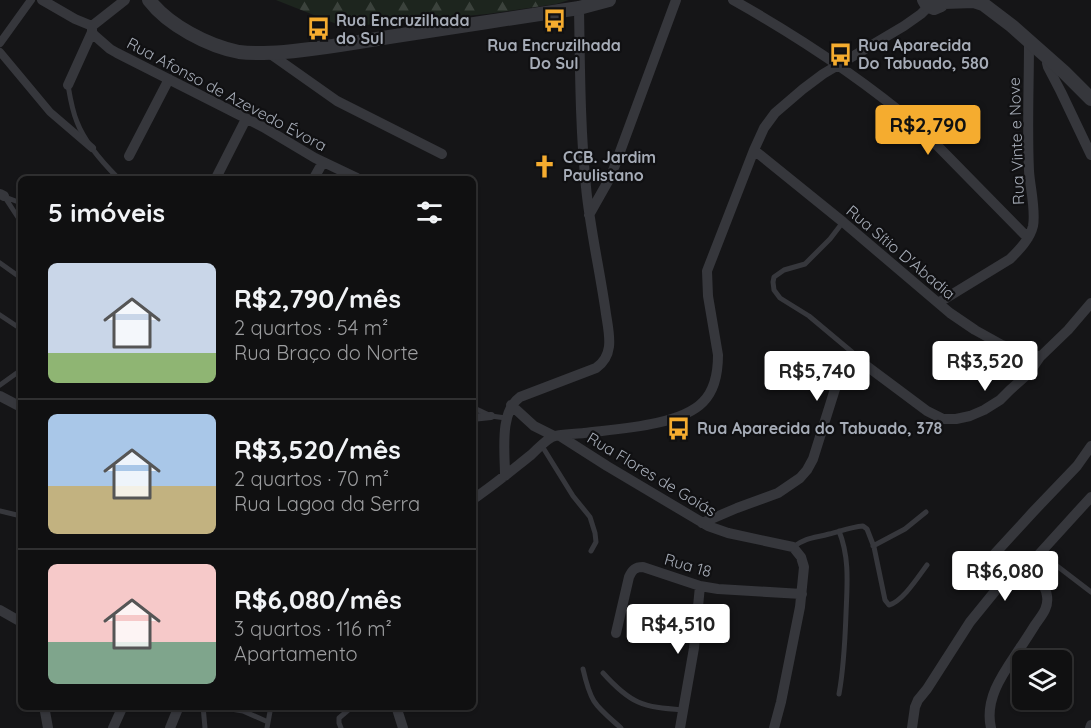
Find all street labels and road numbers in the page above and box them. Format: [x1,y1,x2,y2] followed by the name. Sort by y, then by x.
[124,33,330,155] street label: Rua Afonso de Azevedo Évora
[1004,77,1028,205] street label: Rua Vinte e Nove
[842,201,960,303] street label: Rua Sítio D'Abadia
[584,428,720,520] street label: Rua Flores de Goiás
[662,549,714,581] street label: Rua 18

